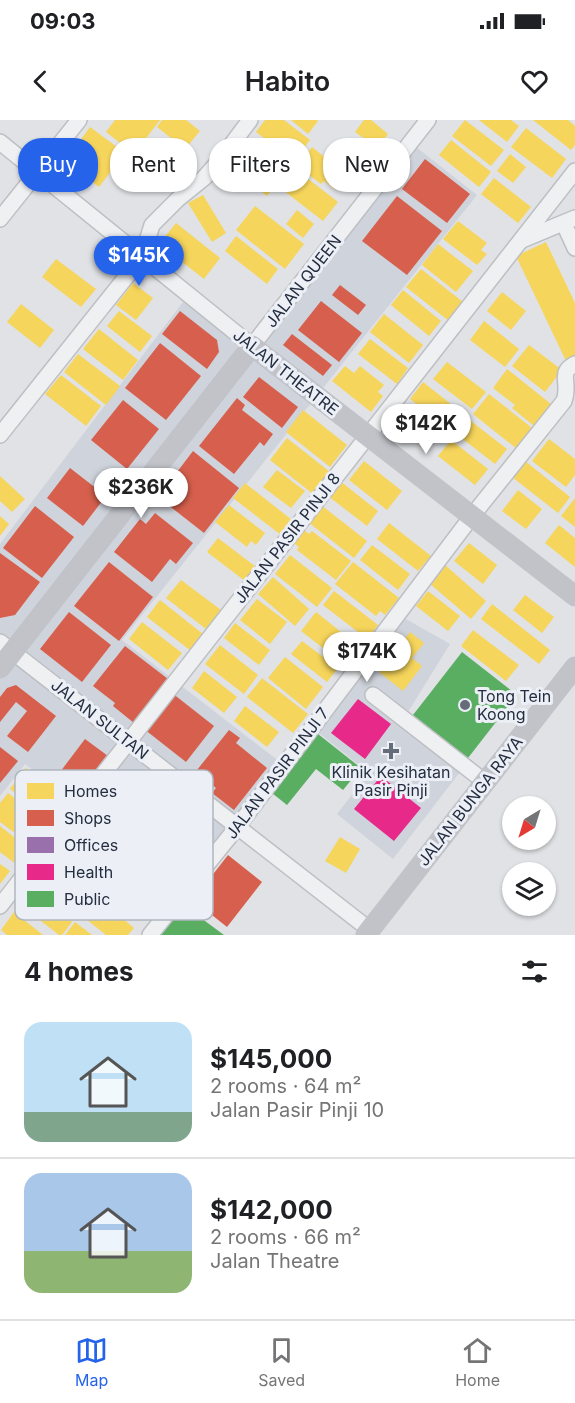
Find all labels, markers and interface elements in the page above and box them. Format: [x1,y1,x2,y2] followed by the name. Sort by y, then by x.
[30,8,96,34] text: 09:03
[24,65,57,98] icon: back
[245,65,330,98] text: Habito
[518,65,551,98] icon: heart
[18,138,98,192] chip: Buy
[110,138,197,192] chip: Rent
[209,138,311,192] chip: Filters
[323,138,410,192] chip: New
[261,231,345,331] street label: JALAN QUEEN
[97,236,181,287] pin: $145K
[108,243,170,267] text: $145K
[229,325,343,419] street label: JALAN THEATRE
[384,404,468,455] pin: $142K
[395,411,457,435] text: $142K
[99,468,183,519] pin: $236K
[230,469,344,607] street label: JALAN PASIR PINJI 8
[108,475,174,499] text: $236K
[325,632,409,683] pin: $174K
[337,639,397,663] text: $174K
[47,675,153,763] street label: JALAN SULTAN
[477,686,551,724] place label: Tong Tein Koong
[458,698,472,712] marker: Tong Tein Koong
[221,703,333,843] street label: JALAN PASIR PINJI 7
[413,732,527,870] street label: JALAN BUNGA RAYA
[382,742,400,760] marker: Klinik Kesihatan Pasir Pinji
[331,762,451,800] place label: Klinik Kesihatan Pasir Pinji
[15,770,213,920] legend
[64,781,117,801] text: Homes
[502,796,556,850] north arrow
[502,796,556,916] map controls
[64,808,112,828] text: Shops
[64,835,118,855] text: Offices
[64,862,113,882] text: Health
[502,862,556,916] button: layers
[64,889,110,909] text: Public
[518,955,551,988] icon: filters
[24,956,134,987] text: 4 homes
[210,1043,332,1074] text: $145,000
[72,1046,144,1118] icon: home
[210,1074,361,1098] text: 2 rooms · 64 m²
[210,1098,384,1122] text: Jalan Pasir Pinji 10
[210,1194,333,1225] text: $142,000
[72,1197,144,1269] icon: home
[210,1225,361,1249] text: 2 rooms · 66 m²
[210,1249,339,1273] text: Jalan Theatre
[75,1334,108,1390] tab: Map
[258,1334,305,1390] tab: Saved
[455,1334,500,1390] tab: Home

